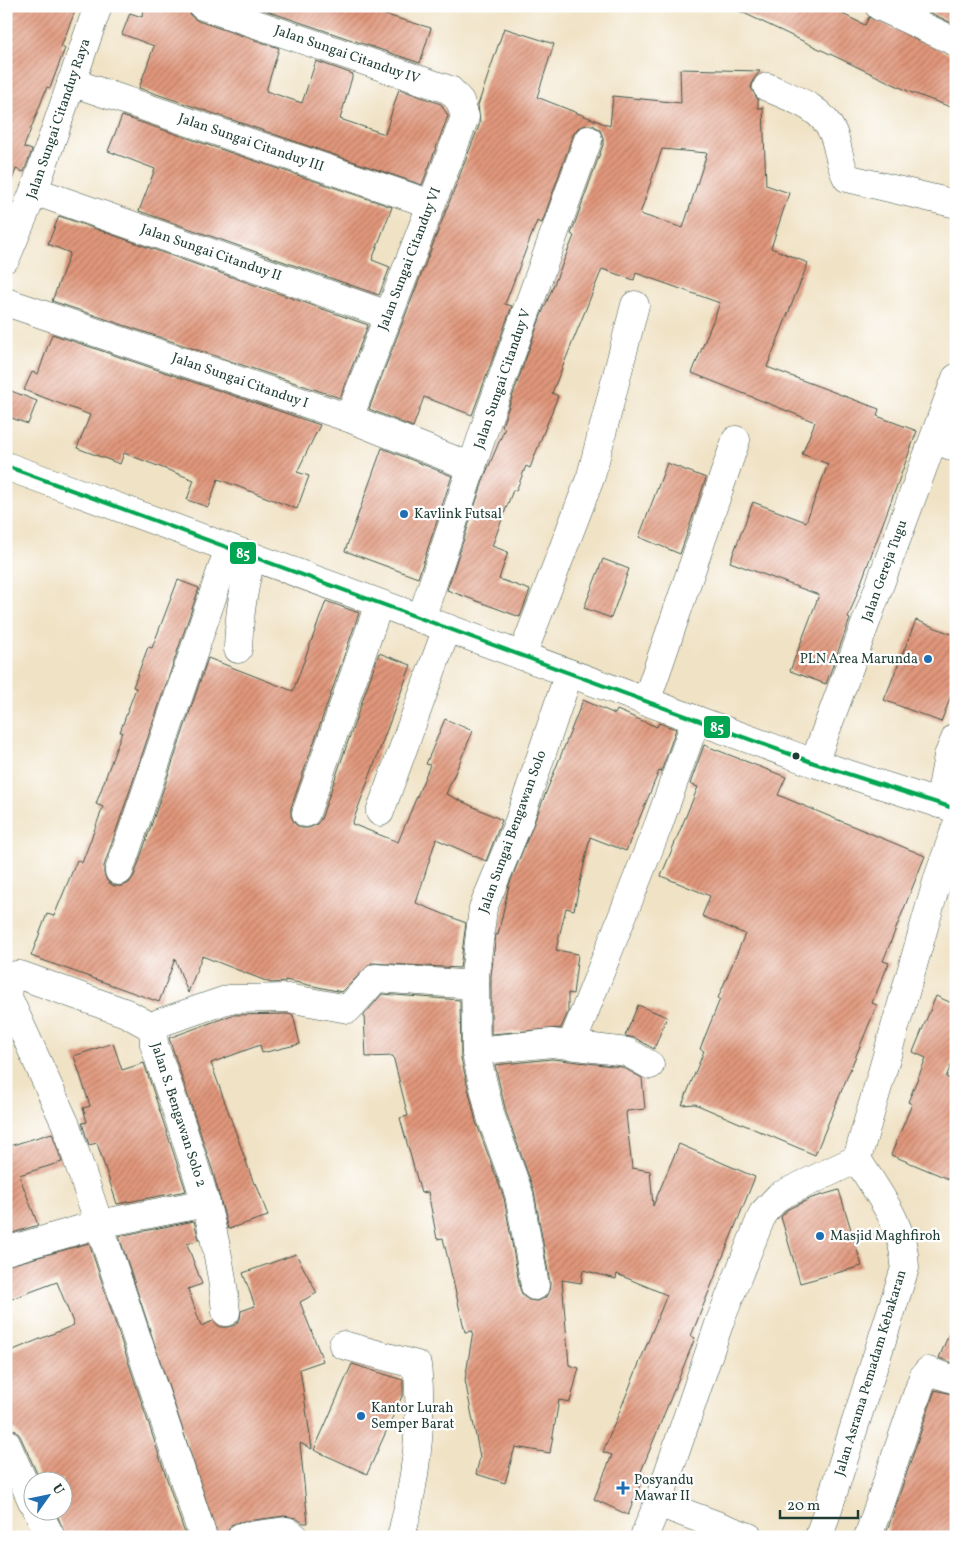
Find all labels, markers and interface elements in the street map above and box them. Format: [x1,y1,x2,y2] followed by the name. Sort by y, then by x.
[272,21,423,89] street label: Jalan Sungai Citanduy IV
[23,36,95,202] street label: Jalan Sungai Citanduy Raya
[176,109,326,177] street label: Jalan Sungai Citanduy III
[374,185,446,333] street label: Jalan Sungai Citanduy VI
[138,220,284,286] street label: Jalan Sungai Citanduy II
[470,306,536,452] street label: Jalan Sungai Citanduy V
[169,349,311,413] street label: Jalan Sungai Citanduy I
[414,505,502,524] place label: Kavlink Futsal
[398,508,410,520] marker: Kavlink Futsal
[858,517,912,625] street label: Jalan Gereja Tugu
[229,541,257,565] line badge: 85
[236,545,250,564] text: 85
[800,650,918,669] place label: PLN Area Marunda
[922,653,934,665] marker: PLN Area Marunda
[703,715,731,739] line badge: 85
[710,719,724,738] text: 85
[475,748,551,916] street label: Jalan Sungai Bengawan Solo
[791,751,801,761] unlabelled marker
[146,1040,210,1190] street label: Jalan S. Bengawan Solo 2
[830,1227,941,1246] place label: Masjid Maghfiroh
[814,1230,826,1242] marker: Masjid Maghfiroh
[831,1268,911,1478] street label: Jalan Asrama Pemadam Kebakaran
[371,1399,454,1434] place label: Kantor Lurah Semper Barat
[355,1410,367,1422] marker: Kantor Lurah Semper Barat
[22,1470,72,1520] north arrow
[634,1471,694,1506] place label: Posyandu Mawar II
[47,1481,68,1499] text: U
[616,1481,630,1495] marker: Posyandu Mawar II
[780,1488,857,1520] scale bar
[787,1496,820,1517] text: 20 m

